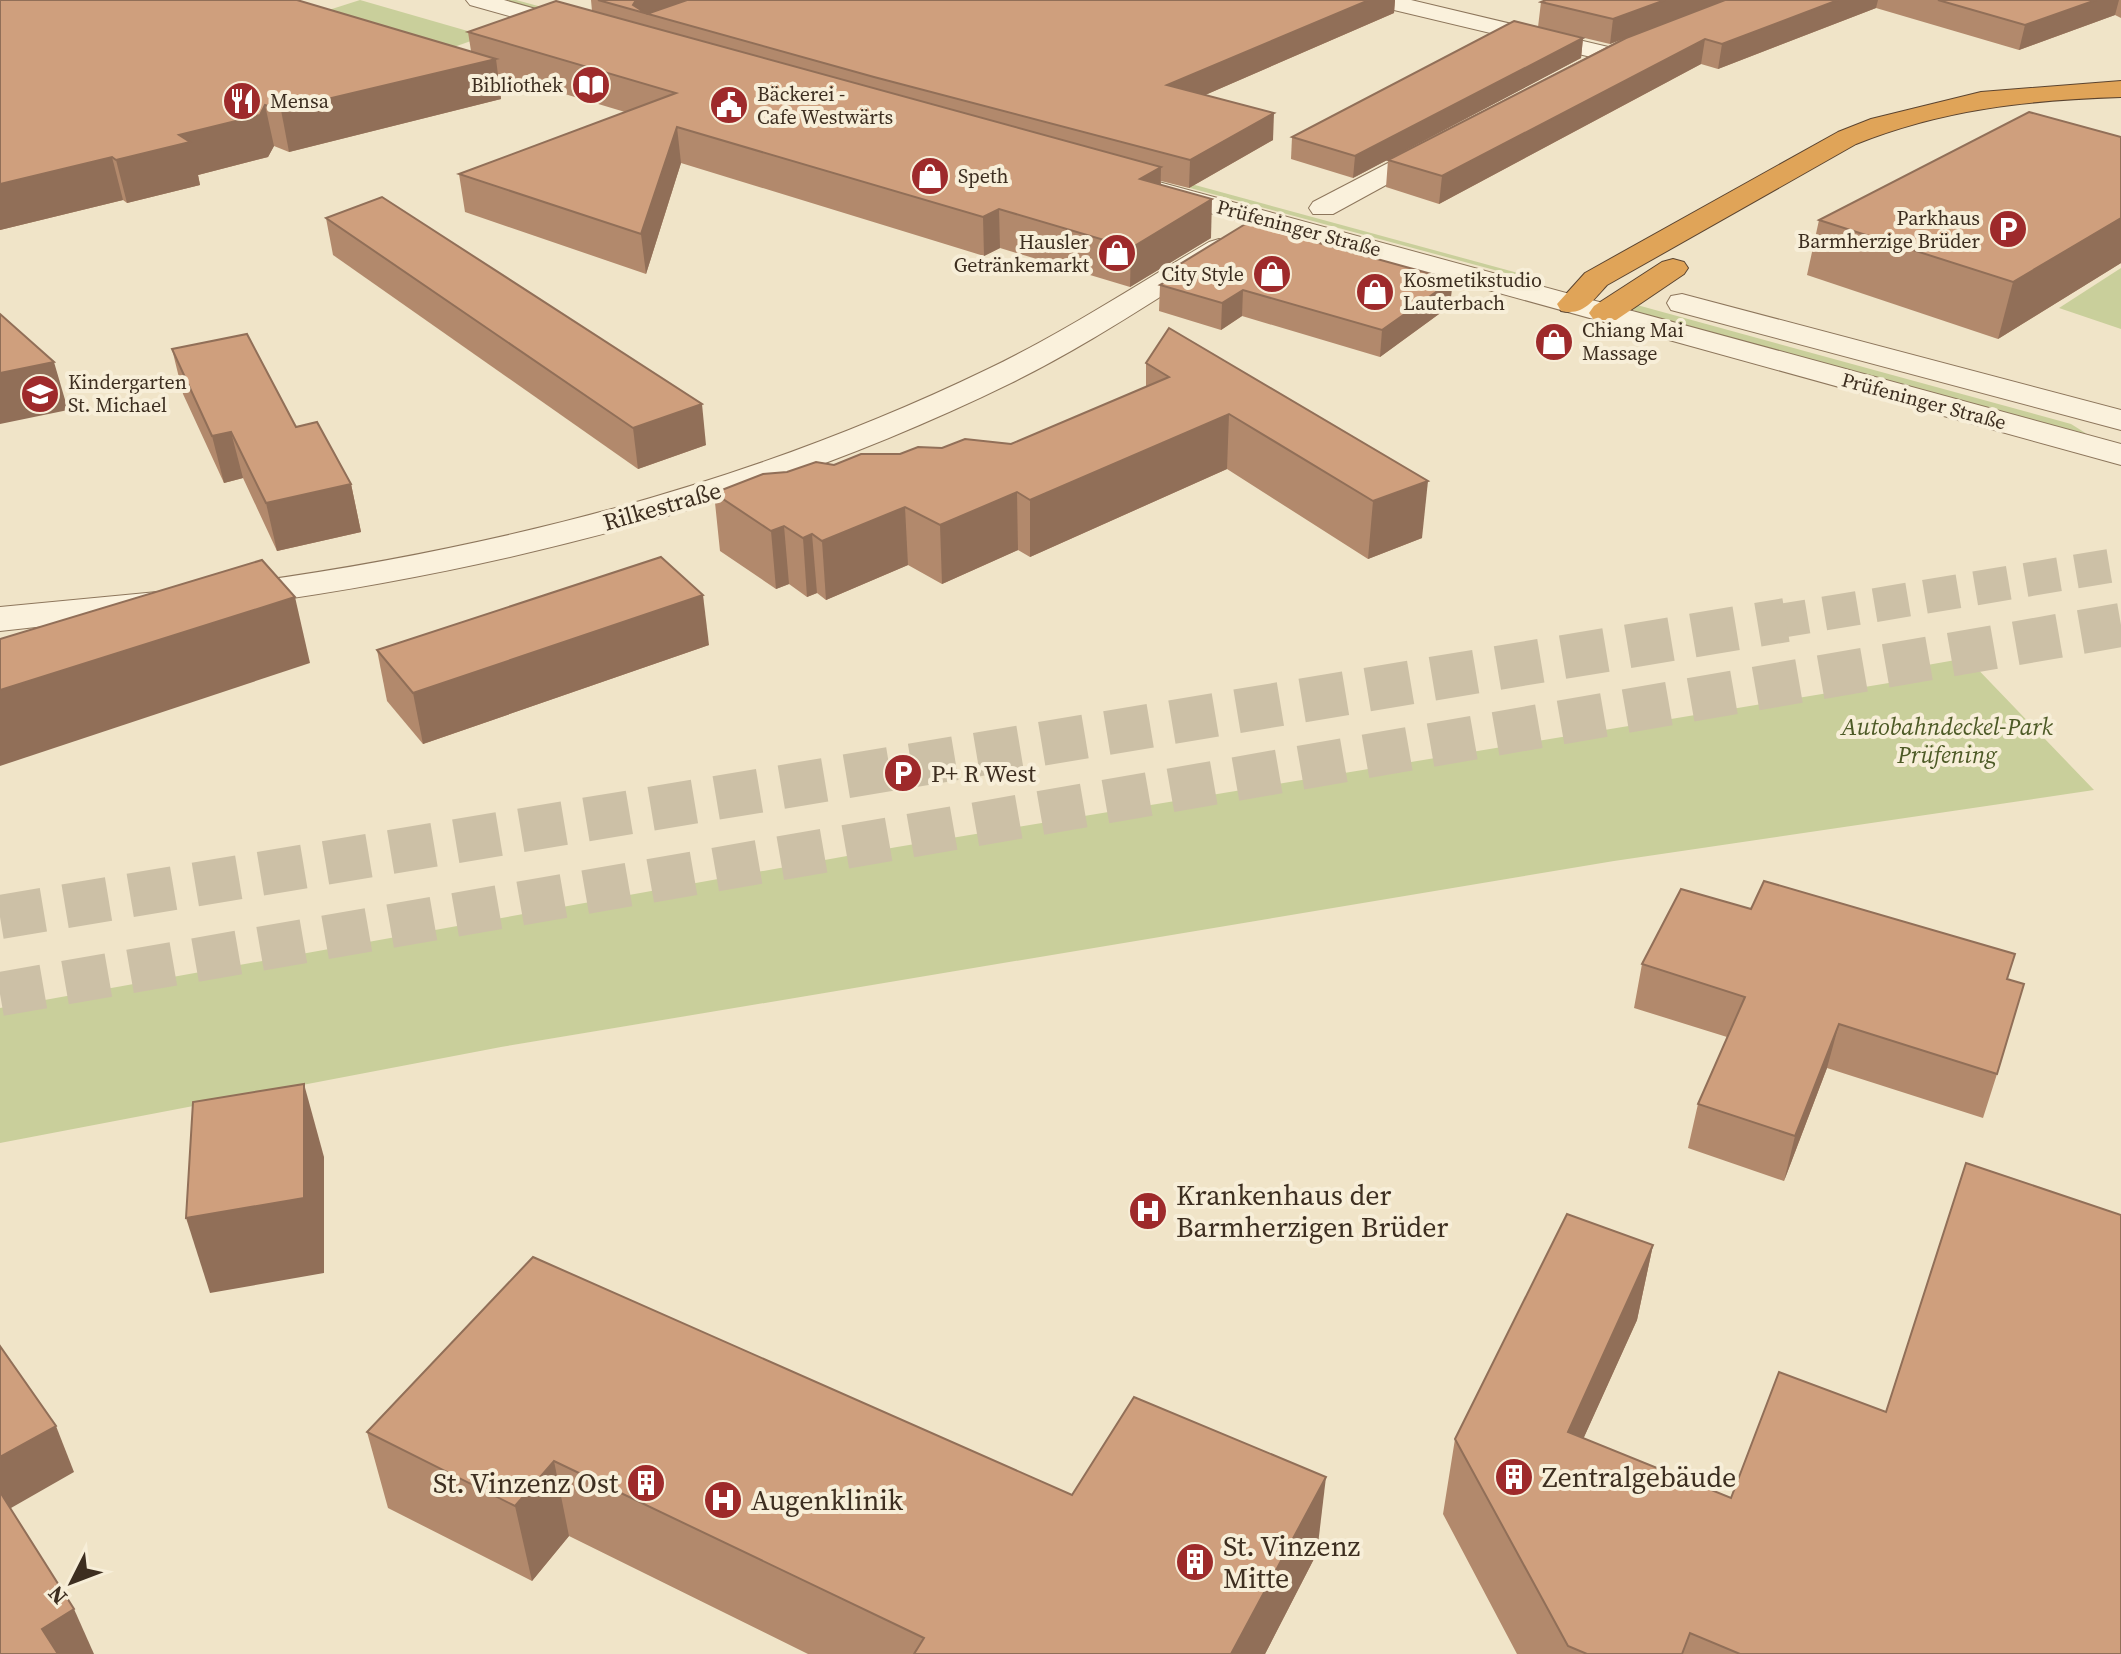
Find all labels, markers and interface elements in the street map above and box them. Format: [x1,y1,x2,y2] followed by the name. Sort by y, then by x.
[570,64,612,106] library icon: Bibliothek
[471,71,563,99] place label: Bibliothek
[221,80,263,122] restaurant icon: Mensa
[757,80,893,131] place label: Bäckerei - Cafe Westwärts
[708,84,750,126] public building icon: Bäckerei - Cafe Westwärts
[270,87,330,115] place label: Mensa
[909,155,951,197] shop icon: Speth
[958,162,1008,190] place label: Speth
[1214,193,1384,263] street label: Prüfeninger Straße
[1798,204,1981,255] place label: Parkhaus Barmherzige Brüder
[1987,208,2029,250] parking icon: Parkhaus Barmherzige Brüder
[954,228,1090,279] place label: Hausler Getränkemarkt
[1096,232,1138,274] shop icon: Hausler Getränkemarkt
[1251,253,1293,295] shop icon: City Style
[1161,260,1244,288] place label: City Style
[1403,266,1542,317] place label: Kosmetikstudio Lauterbach
[1354,271,1396,313] shop icon: Kosmetikstudio Lauterbach
[1582,316,1684,367] place label: Chiang Mai Massage
[1533,321,1575,363] shop icon: Chiang Mai Massage
[1839,366,2009,436] street label: Prüfeninger Straße
[68,368,187,419] place label: Kindergarten St. Michael
[19,373,61,415] school or university icon: Kindergarten St. Michael
[599,473,725,539] street label: Rilkestraße
[1839,710,2053,771] park label: Autobahndeckel-Park Prüfening
[882,752,924,794] parking icon: P+ R West
[931,757,1036,790] place label: P+ R West
[1176,1176,1449,1246] place label: Krankenhaus der Barmherzigen Brüder
[1127,1190,1169,1232] hospital icon: Krankenhaus der Barmherzigen Brüder
[1493,1456,1535,1498] building icon: Zentralgebäude
[1542,1458,1736,1496] place label: Zentralgebäude
[625,1462,667,1504] building icon: St. Vinzenz Ost
[433,1464,619,1502] place label: St. Vinzenz Ost
[702,1479,744,1521] hospital icon: Augenklinik
[751,1481,904,1519] place label: Augenklinik
[1223,1527,1361,1597] place label: St. Vinzenz Mitte
[1174,1541,1216,1583] building icon: St. Vinzenz Mitte
[32,1542,112,1622] north arrow
[41,1579,74,1611] text: N

